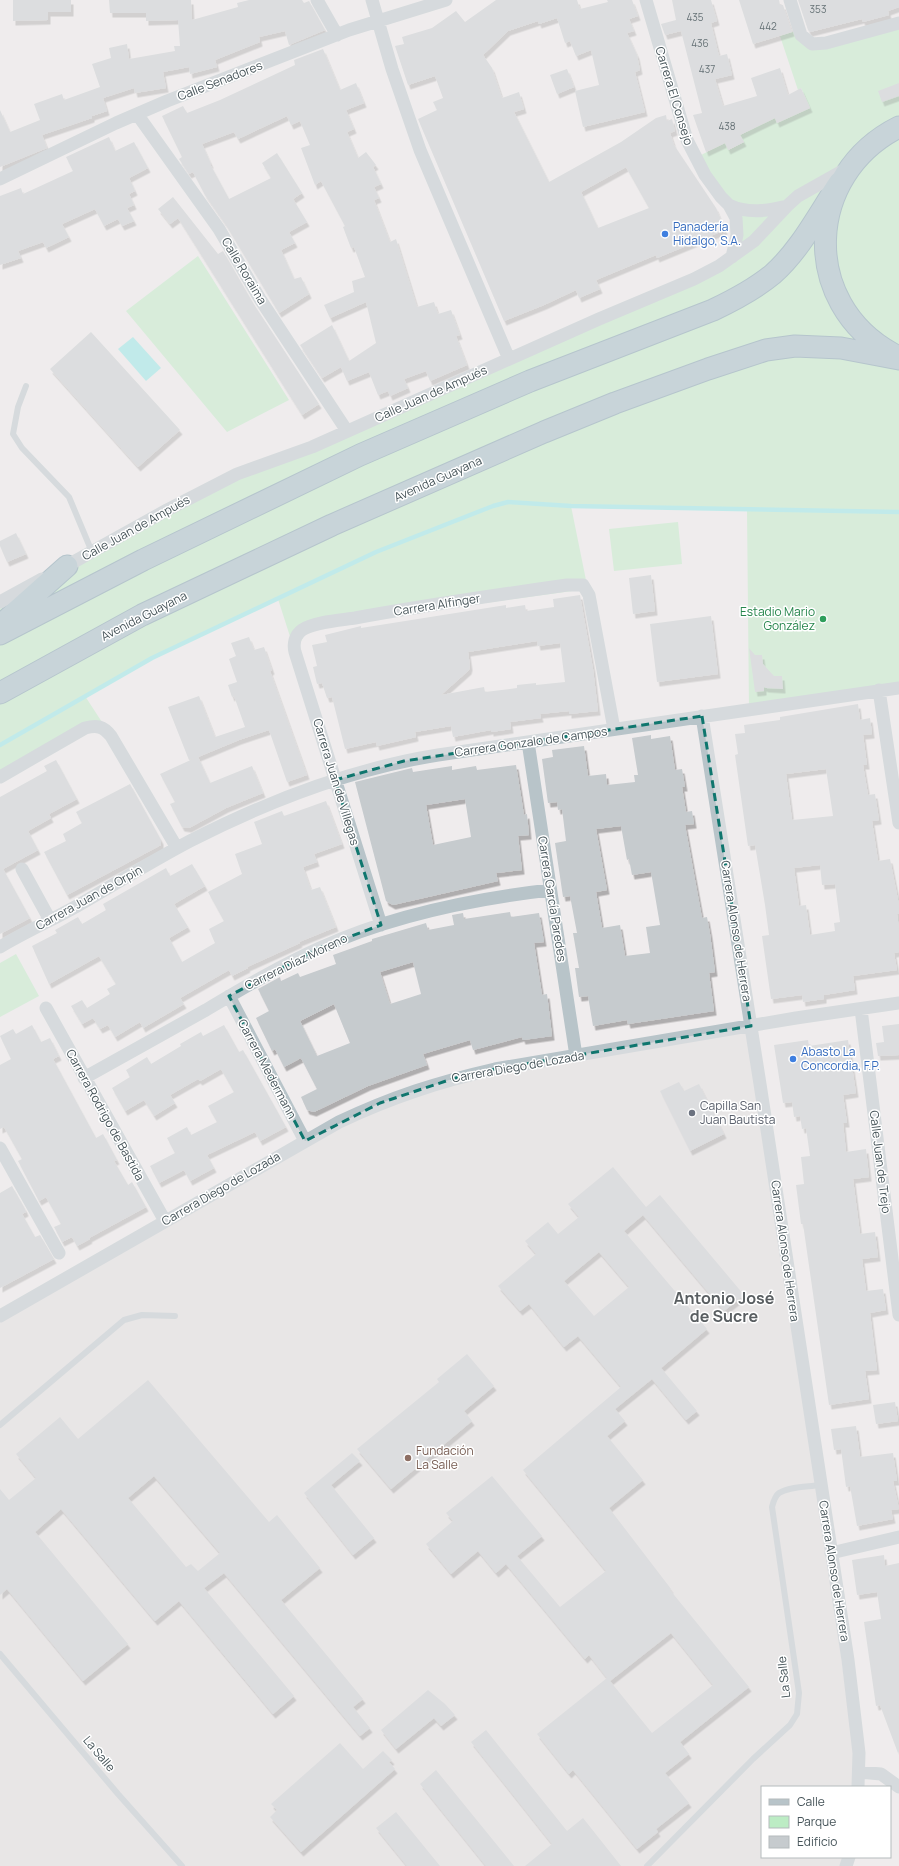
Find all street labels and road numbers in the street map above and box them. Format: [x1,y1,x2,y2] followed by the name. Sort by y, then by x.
[651,44,698,147] street label: Carrera El Consejo
[175,56,265,105] street label: Calle Senadores
[218,234,271,307] street label: Calle Roraima
[372,361,490,426] street label: Calle Juan de Ampués
[391,452,484,506] street label: Avenida Guayana
[79,491,193,564] street label: Calle Juan de Ampués
[98,587,190,645] street label: Avenida Guayana
[393,589,482,620] street label: Carrera Alfinger
[309,716,364,847] street label: Carrera Juan de Villegas
[453,722,608,761] street label: Carrera Gonzalo de Campos
[534,835,571,963] street label: Carrera García Paredes
[717,859,756,1003] street label: Carrera Alonso de Herrera
[32,861,145,934] street label: Carrera Juan de Orpin
[241,929,350,994] street label: Carrera Díaz Moreno
[234,1016,301,1122] street label: Carrera Medermann
[62,1046,149,1183] street label: Carrera Rodrigo de Bastida
[450,1046,586,1087] street label: Carrera Diego de Lozada
[866,1110,895,1214] street label: Calle Juan de Trejo
[158,1148,283,1230] street label: Carrera Diego de Lozada
[767,1179,804,1323] street label: Carrera Alonso de Herrera
[815,1499,854,1643] street label: Carrera Alonso de Herrera
[773,1655,794,1699] street label: La Salle
[79,1732,119,1775] street label: La Salle

